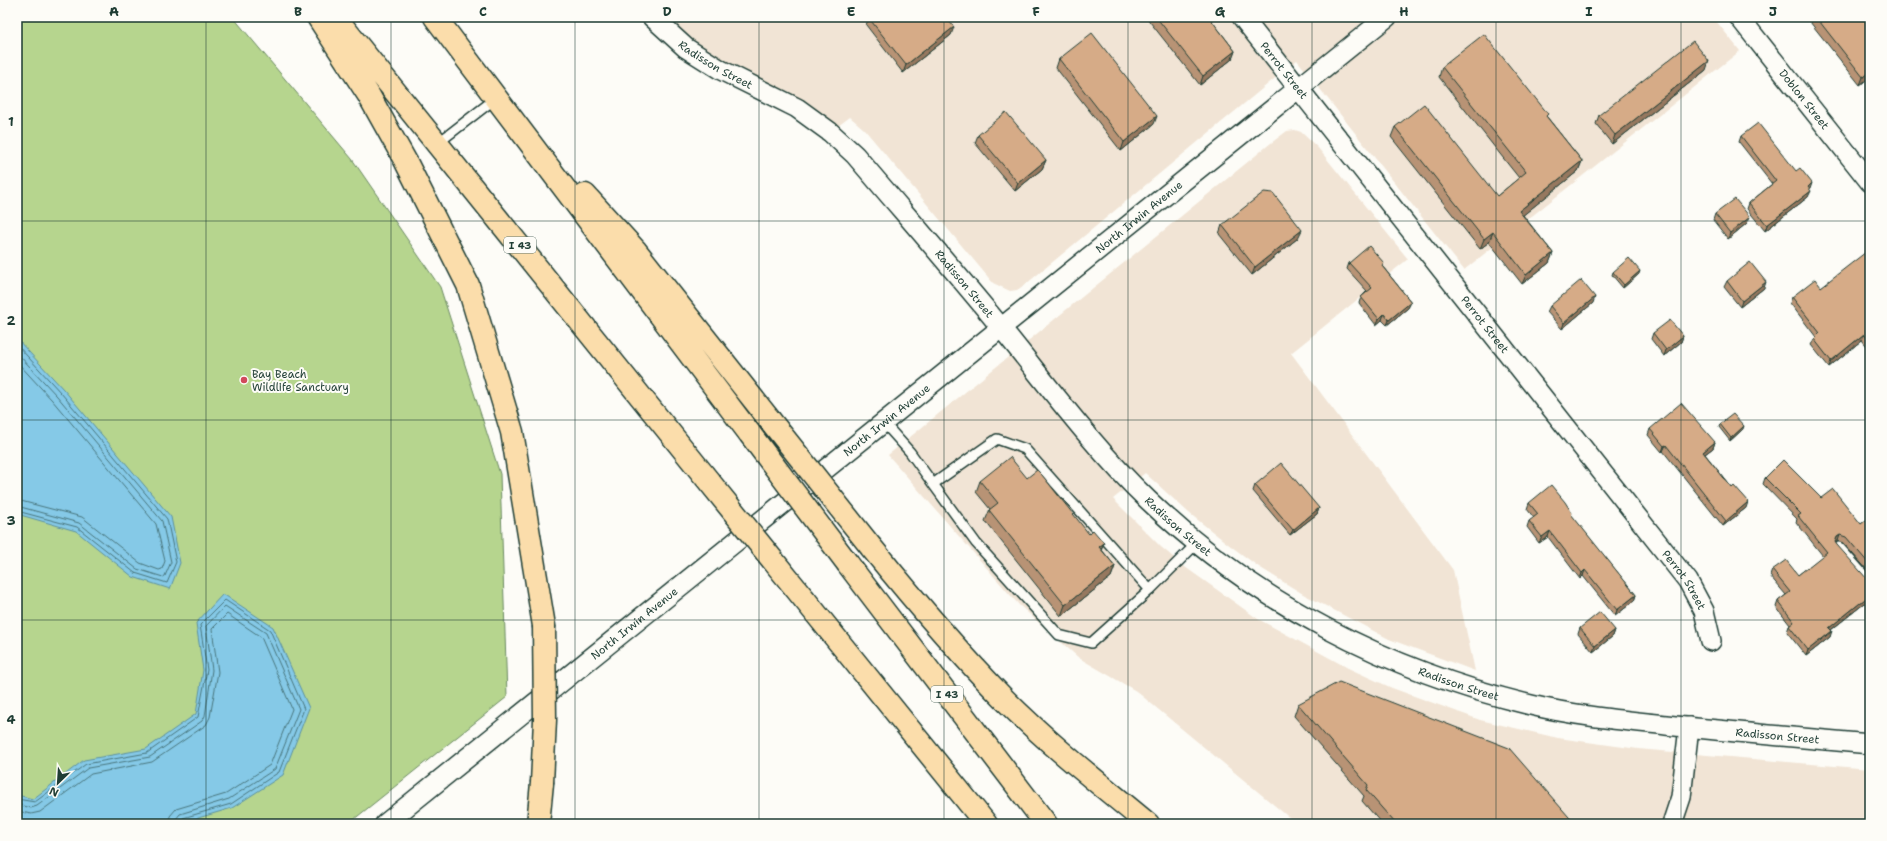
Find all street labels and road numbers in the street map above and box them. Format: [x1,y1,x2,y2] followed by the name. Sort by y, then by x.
[675,37,755,93] street label: Radisson Street
[1256,39,1311,103] street label: Perrot Street
[1775,66,1833,133] street label: Doblon Street
[1093,178,1186,257] street label: North Irwin Avenue
[504,237,536,253] road number: I 43
[931,247,997,321] street label: Radisson Street
[1457,293,1512,357] street label: Perrot Street
[840,381,933,460] street label: North Irwin Avenue
[1141,494,1215,560] street label: Radisson Street
[1658,547,1709,613] street label: Perrot Street
[588,584,681,663] street label: North Irwin Avenue
[1416,664,1501,704] street label: Radisson Street
[931,686,963,702] road number: I 43
[1735,725,1820,747] street label: Radisson Street

